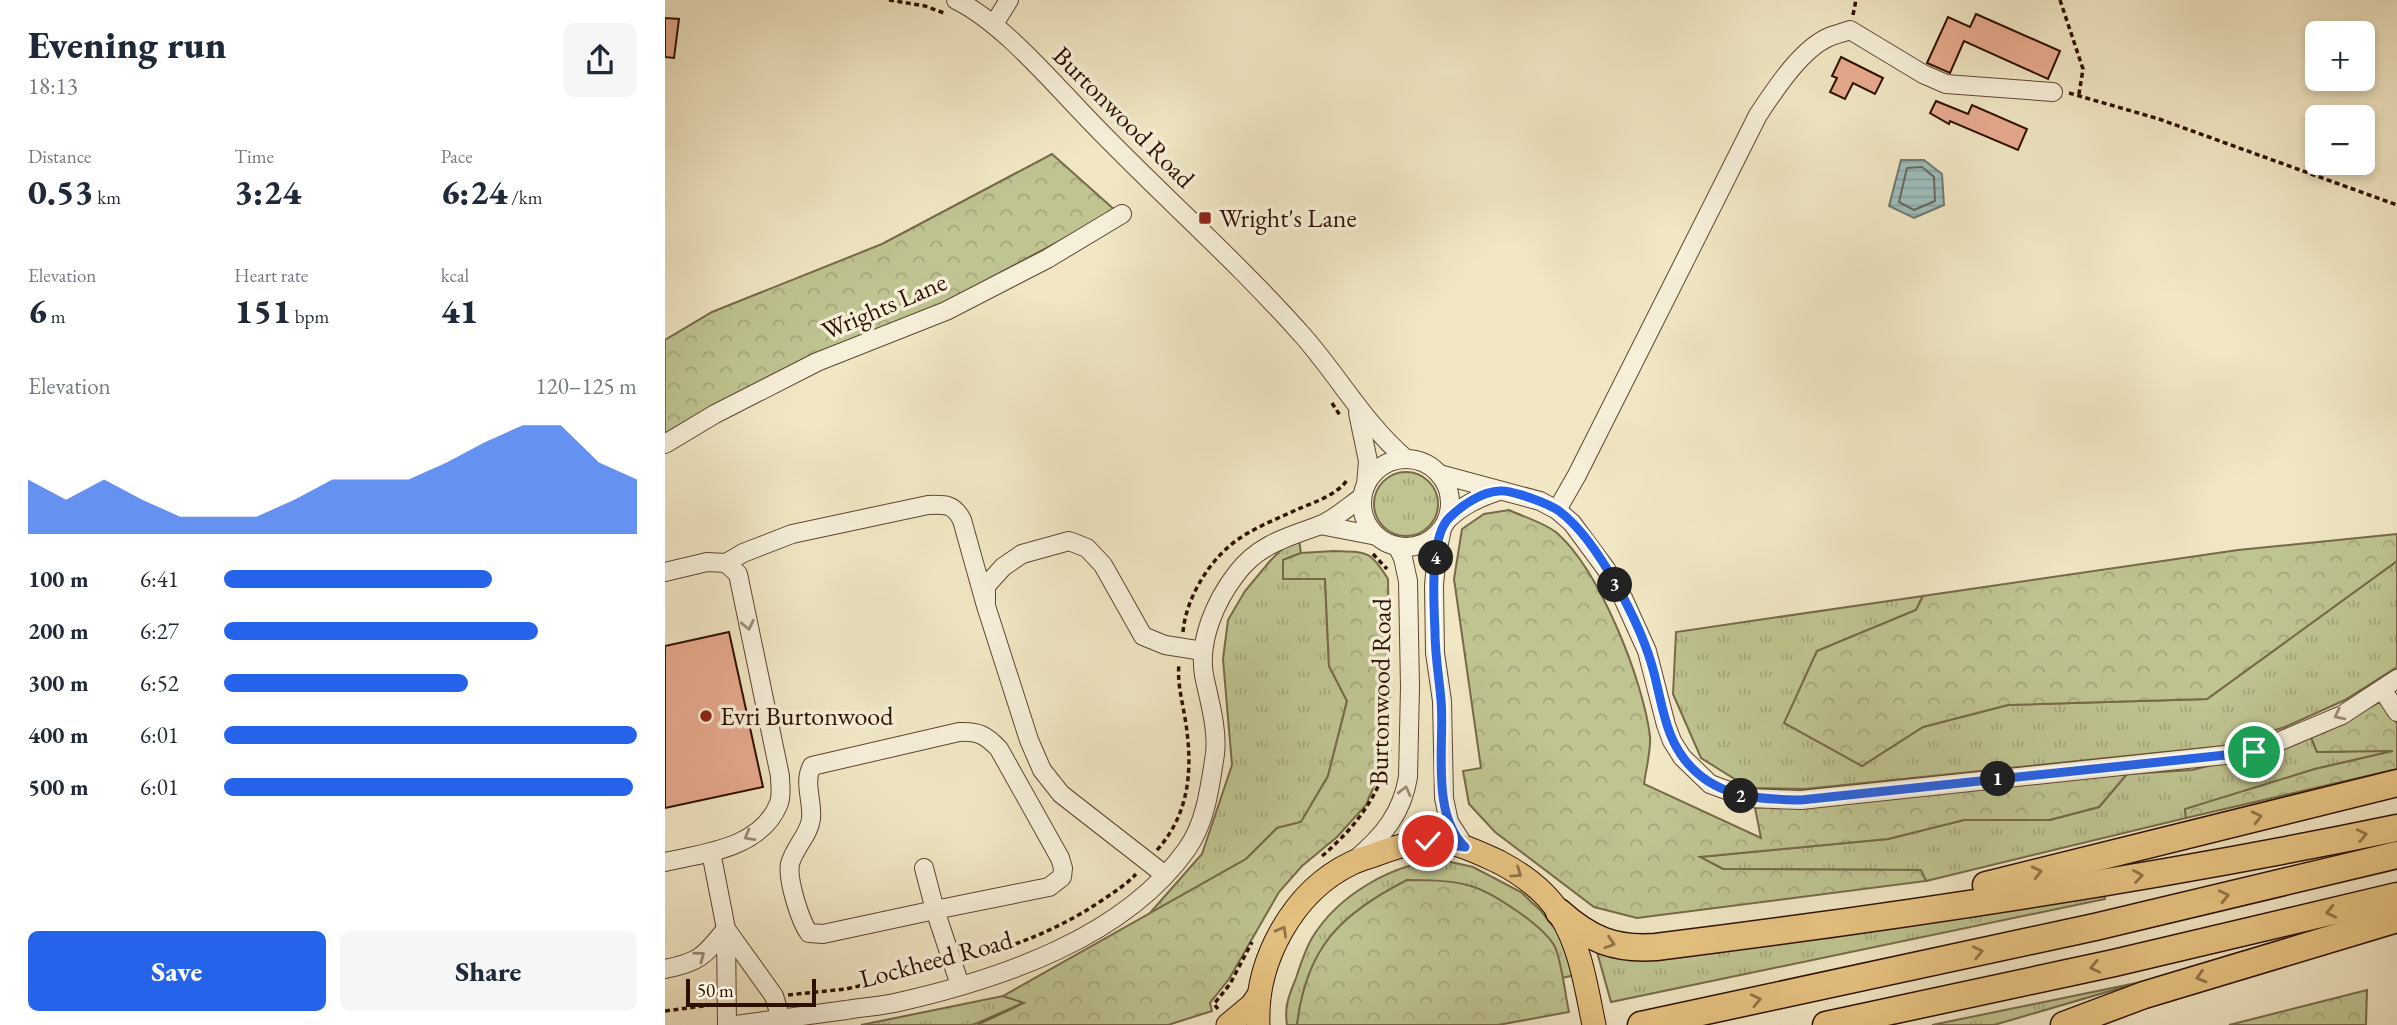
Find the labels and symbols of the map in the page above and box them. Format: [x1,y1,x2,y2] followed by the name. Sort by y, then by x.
[1046,39,1203,196] street label: Burtonwood Road
[1219,201,1357,235] place label: Wright's Lane
[1197,210,1213,226] marker: Wright's Lane
[816,264,952,348] street label: Wrights Lane
[1419,540,1453,576] pin: 4
[1597,568,1633,602] pin: 3
[1361,597,1399,786] street label: Burtonwood Road
[740,619,755,631] one-way arrow
[720,699,894,733] place label: Evri Burtonwood
[2334,707,2346,721] one-way arrow
[698,708,714,724] marker: Evri Burtonwood
[2224,722,2284,782] pin
[1981,762,2015,796] pin: 1
[1723,778,1759,814] pin: 2
[1397,785,1411,797] one-way arrow
[1398,811,1458,871] pin
[2251,811,2263,825] one-way arrow
[744,828,757,841] one-way arrow
[2356,829,2368,844] one-way arrow
[1509,865,1522,878] one-way arrow
[2030,866,2042,880] one-way arrow
[2132,869,2144,884] one-way arrow
[2218,890,2230,905] one-way arrow
[2325,904,2337,918] one-way arrow
[856,922,1017,996] street label: Lockheed Road
[1274,926,1287,938] one-way arrow
[1603,935,1615,949] one-way arrow
[1972,946,1984,961] one-way arrow
[692,952,704,965] one-way arrow
[2089,958,2101,973] one-way arrow
[2195,969,2207,984] one-way arrow
[686,976,815,1008] scale bar
[1750,994,1762,1009] one-way arrow

